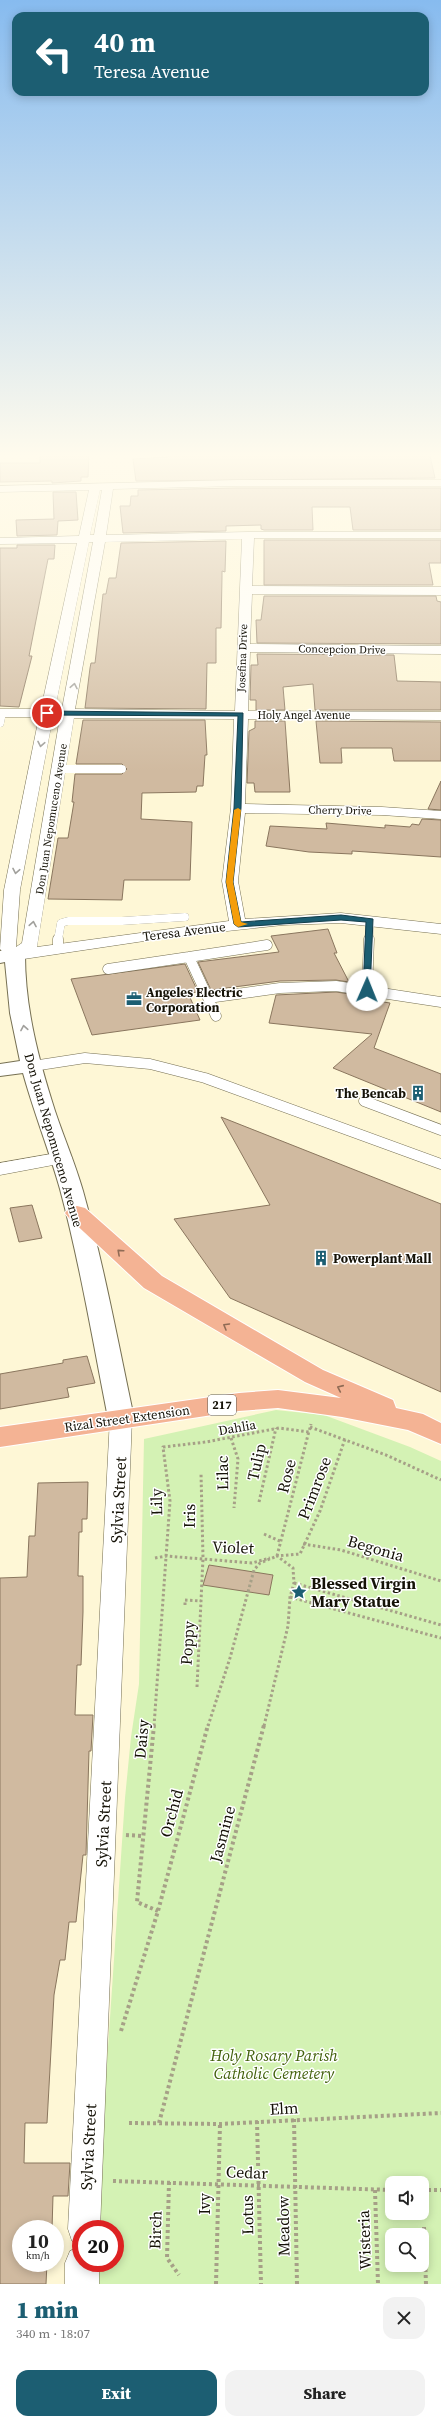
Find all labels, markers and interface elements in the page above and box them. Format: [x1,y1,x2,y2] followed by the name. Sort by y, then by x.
[94,23,156,61] text: 40 m
[28,28,80,80] icon: left
[94,59,210,84] text: Teresa Avenue
[234,623,251,693] street label: Josefina Drive
[298,641,386,658] street label: Concepcion Drive
[70,682,78,689] one-way arrow
[30,696,64,730] pin
[36,702,58,724] icon: arrive
[258,708,351,723] street label: Holy Angel Avenue
[37,741,46,747] one-way arrow
[32,742,71,896] street label: Don Juan Nepomuceno Avenue
[308,802,372,819] street label: Cherry Drive
[12,868,21,874] one-way arrow
[142,918,227,945] street label: Teresa Avenue
[29,921,37,927] one-way arrow
[346,969,388,1011] position arrow
[146,984,243,1016] place label: Angeles Electric Corporation
[125,990,143,1008] office icon: Angeles Electric Corporation
[20,1025,28,1031] one-way arrow
[21,1051,87,1229] street label: Don Juan Nepomuceno Avenue
[409,1084,427,1102] building icon: The Bencab
[335,1085,406,1102] place label: The Bencab
[117,1249,125,1257] one-way arrow
[312,1249,330,1267] building icon: Powerplant Mall
[333,1250,432,1267] place label: Powerplant Mall
[223,1323,230,1330] one-way arrow
[337,1385,345,1393] one-way arrow
[208,1395,236,1415] road number: 217
[63,1401,191,1436] street label: Rizal Street Extension
[217,1416,258,1439] street label: Dahlia
[241,1441,271,1483] street label: Tulip
[292,1453,336,1523] street label: Primrose
[105,1455,131,1544] street label: Sylvia Street
[211,1455,233,1491] street label: Lilac
[271,1457,301,1495] street label: Rose
[145,1487,167,1516] street label: Lily
[178,1504,200,1528] street label: Iris
[345,1529,408,1567] street label: Begonia
[212,1535,255,1559] street label: Violet
[311,1572,416,1612] place label: Blessed Virgin Mary Statue
[290,1583,308,1601] place icon: Blessed Virgin Mary Statue
[174,1619,200,1666] street label: Poppy
[128,1718,154,1760] street label: Daisy
[90,1779,116,1868] street label: Sylvia Street
[154,1786,188,1840] street label: Orchid
[204,1803,240,1866] street label: Jasmine
[209,2044,338,2084] park label: Holy Rosary Parish Catholic Cemetery
[269,2096,299,2120] street label: Elm
[75,2102,101,2191] street label: Sylvia Street
[226,2160,269,2184] street label: Cedar
[385,2176,429,2272] map controls
[385,2176,429,2220] button: sound
[193,2192,215,2215] street label: Ivy
[236,2195,258,2235] street label: Lotus
[271,2195,295,2256] street label: Meadow
[352,2209,376,2270] street label: Wisteria
[143,2210,167,2250] street label: Birch
[72,2220,124,2272] speed limit sign: 20
[27,2227,49,2255] text: 10
[385,2228,429,2272] button: search
[26,2249,50,2262] text: km/h
[16,2293,79,2326] text: 1 min
[383,2297,425,2339] button: close
[16,2325,90,2342] text: 340 m · 18:07
[16,2370,217,2416] button: Exit
[225,2370,425,2416] button: Share

